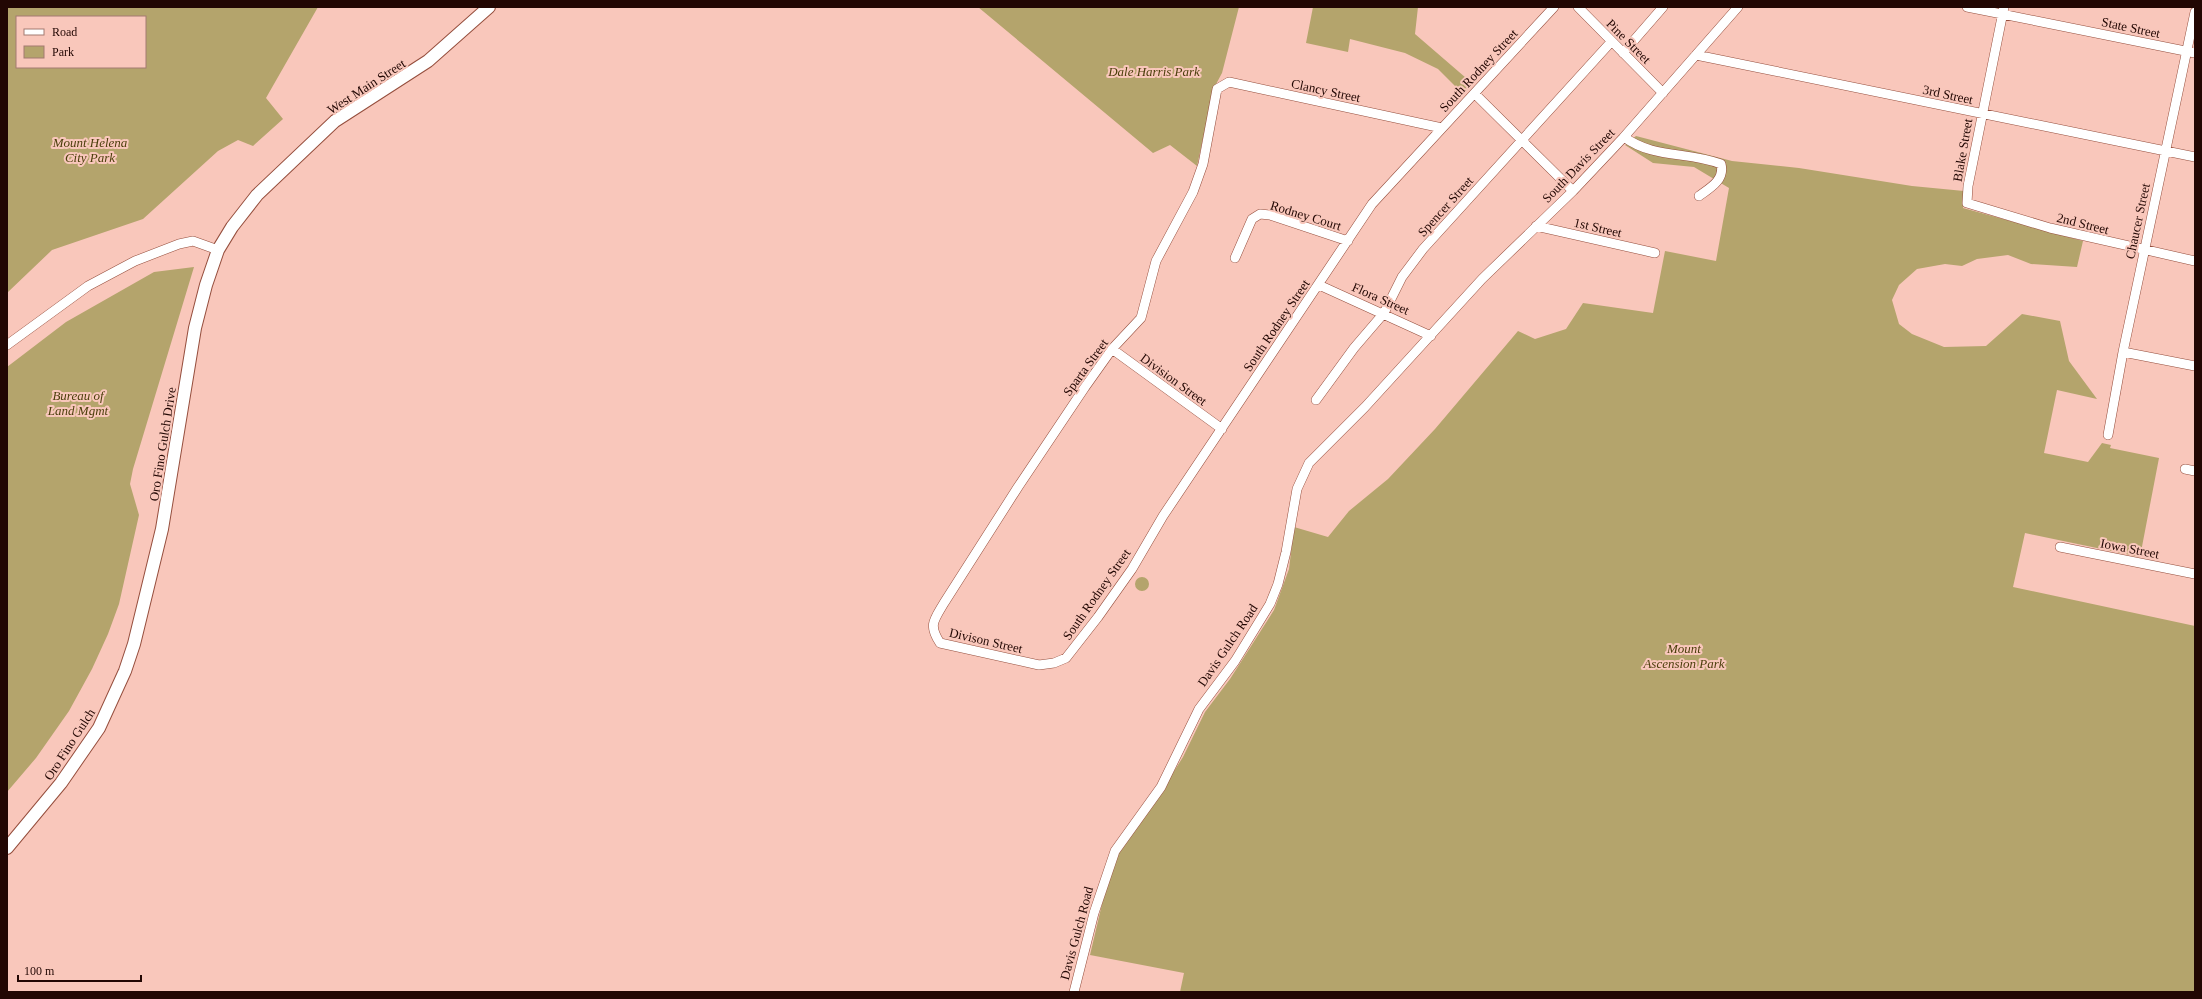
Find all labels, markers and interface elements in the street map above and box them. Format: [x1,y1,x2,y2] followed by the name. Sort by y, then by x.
[2100,14,2162,41] street label: State Street
[16,16,146,68] legend
[1603,16,1654,67] street label: Pine Street
[52,25,77,39] text: Road
[1436,26,1521,115] street label: South Rodney Street
[52,45,74,59] text: Park
[324,55,408,117] street label: West Main Street
[1107,64,1200,79] park label: Dale Harris Park
[1290,76,1362,105] street label: Clancy Street
[1921,82,1975,107] street label: 3rd Street
[1950,117,1975,183] street label: Blake Street
[1539,125,1618,206] street label: South Davis Street
[52,135,128,165] park label: Mount Helena City Park
[1415,173,1476,239] street label: Spencer Street
[2122,182,2153,260] street label: Chaucer Street
[1269,198,1343,233] street label: Rodney Court
[2055,210,2111,237] street label: 2nd Street
[1572,215,1624,240] street label: 1st Street
[1240,276,1313,374] street label: South Rodney Street
[1350,279,1412,318] street label: Flora Street
[1060,336,1111,399] street label: Sparta Street
[1138,350,1210,409] street label: Division Street
[146,386,179,502] street label: Oro Fino Gulch Drive
[47,388,109,418] park label: Bureau of Land Mgmt
[2099,535,2161,562] street label: Iowa Street
[1059,546,1134,643] street label: South Rodney Street
[1194,601,1261,689] street label: Davis Gulch Road
[948,625,1024,656] street label: Divison Street
[1642,641,1725,671] park label: Mount Ascension Park
[41,705,98,783] street label: Oro Fino Gulch
[1057,884,1096,981] street label: Davis Gulch Road
[18,957,141,983] scale bar
[24,964,55,978] text: 100 m

